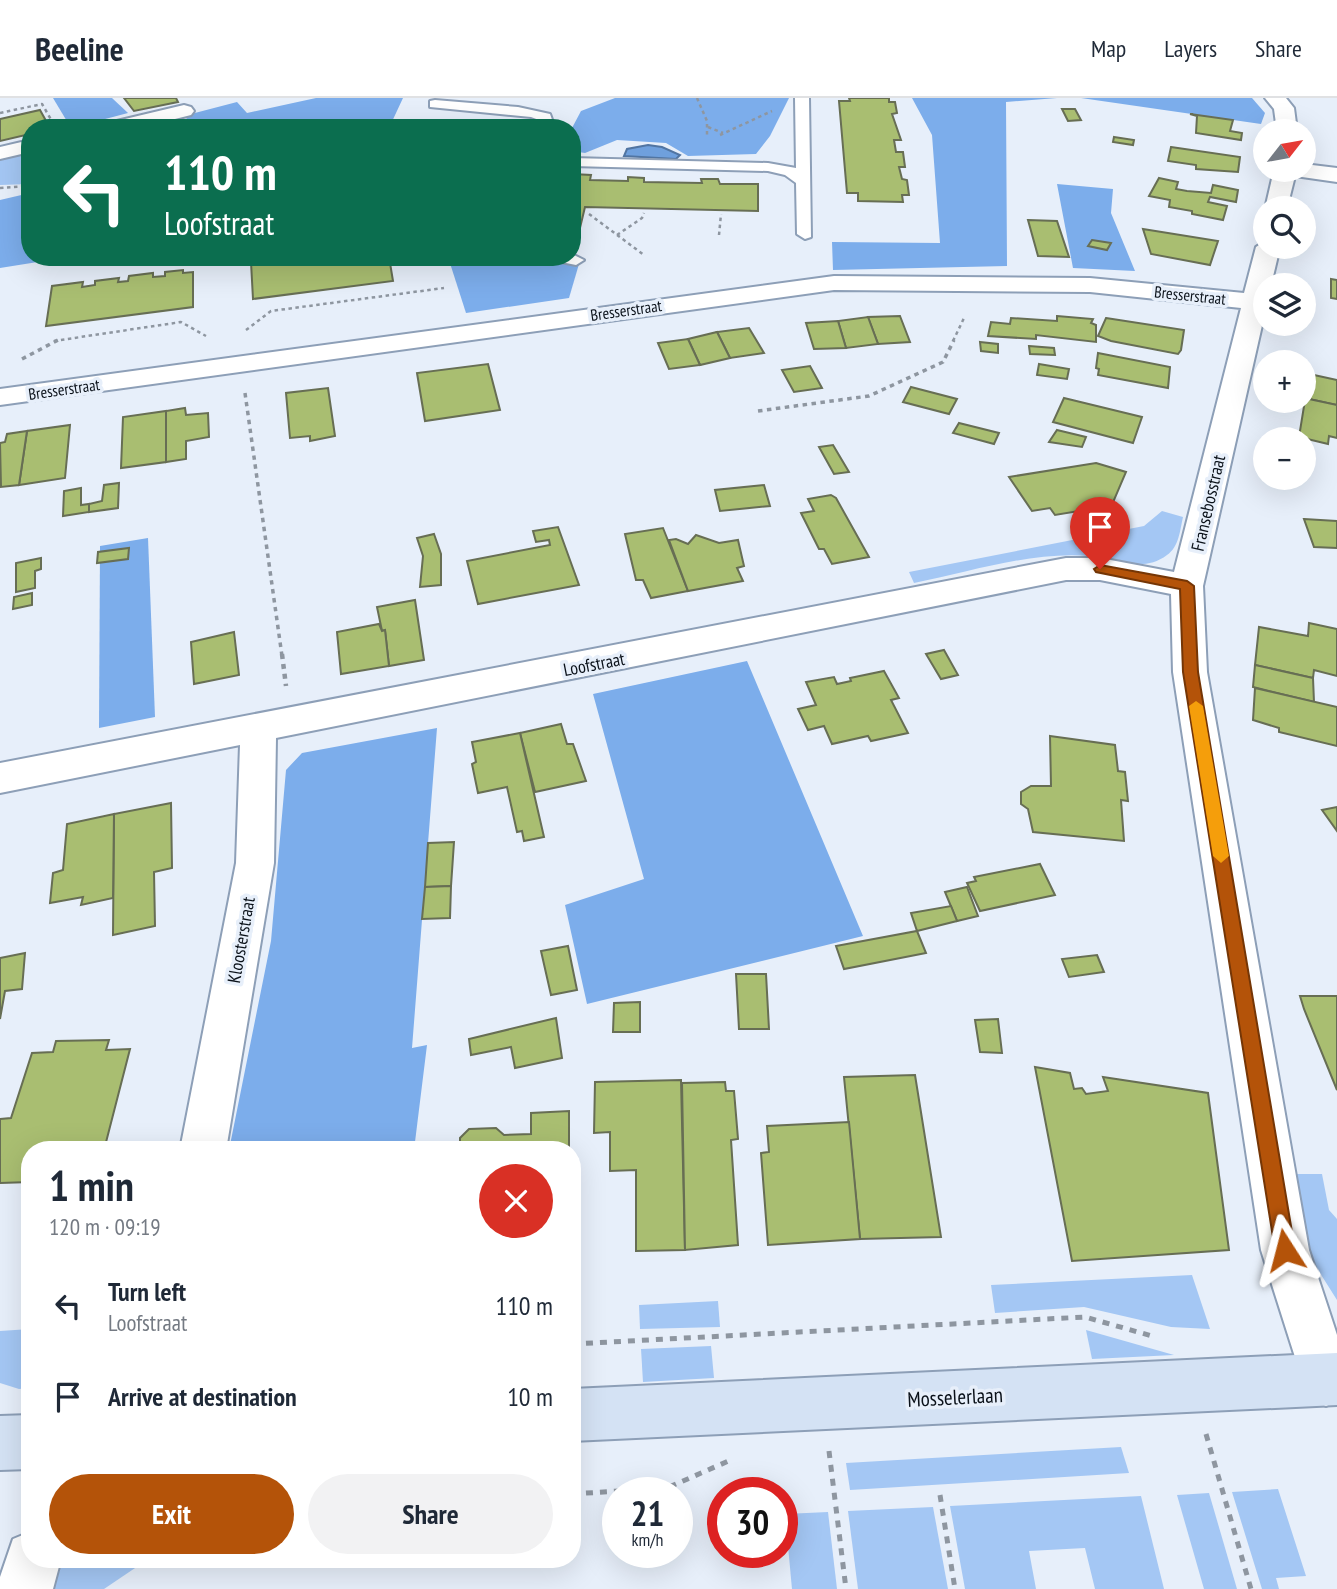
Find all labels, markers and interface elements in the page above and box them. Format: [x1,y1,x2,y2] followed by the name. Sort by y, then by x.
[35,27,124,70] text: Beeline
[1091,33,1126,64] text: Map
[1164,33,1217,64] text: Layers
[1255,33,1302,64] text: Share
[1253,119,1316,182] north arrow
[1253,119,1316,490] map controls
[164,140,277,204] text: 110 m
[49,147,140,238] icon: left
[1253,196,1316,259] button: search
[164,202,274,244] text: Loofstraat
[1253,273,1316,336] button: layers
[1153,281,1227,309] street label: Bresserstraat
[589,295,663,325] street label: Bresserstraat
[1253,350,1316,413] button: +
[27,374,101,404] street label: Bresserstraat
[1253,427,1316,490] button: −
[1186,453,1230,553] street label: Fransebosstraat
[1070,497,1130,569] pin
[1081,508,1119,546] icon: arrive
[561,647,627,681] street label: Loofstraat
[222,895,260,985] street label: Kloosterstraat
[49,1158,134,1213] text: 1 min
[479,1164,553,1238] button: close
[49,1212,161,1241] text: 120 m · 09:19
[1248,1213,1322,1287] position arrow
[108,1275,186,1308] text: Turn left
[49,1287,87,1325] icon: left
[495,1289,553,1322] text: 110 m
[108,1308,187,1337] text: Loofstraat
[49,1378,87,1416] icon: arrive
[108,1380,297,1413] text: Arrive at destination
[507,1380,553,1413] text: 10 m
[907,1381,1003,1413] street label: Mosselerlaan
[49,1474,294,1554] button: Exit
[308,1474,553,1554] button: Share
[707,1477,798,1568] speed limit sign: 30
[631,1490,664,1536] text: 21
[632,1528,663,1551] text: km/h

